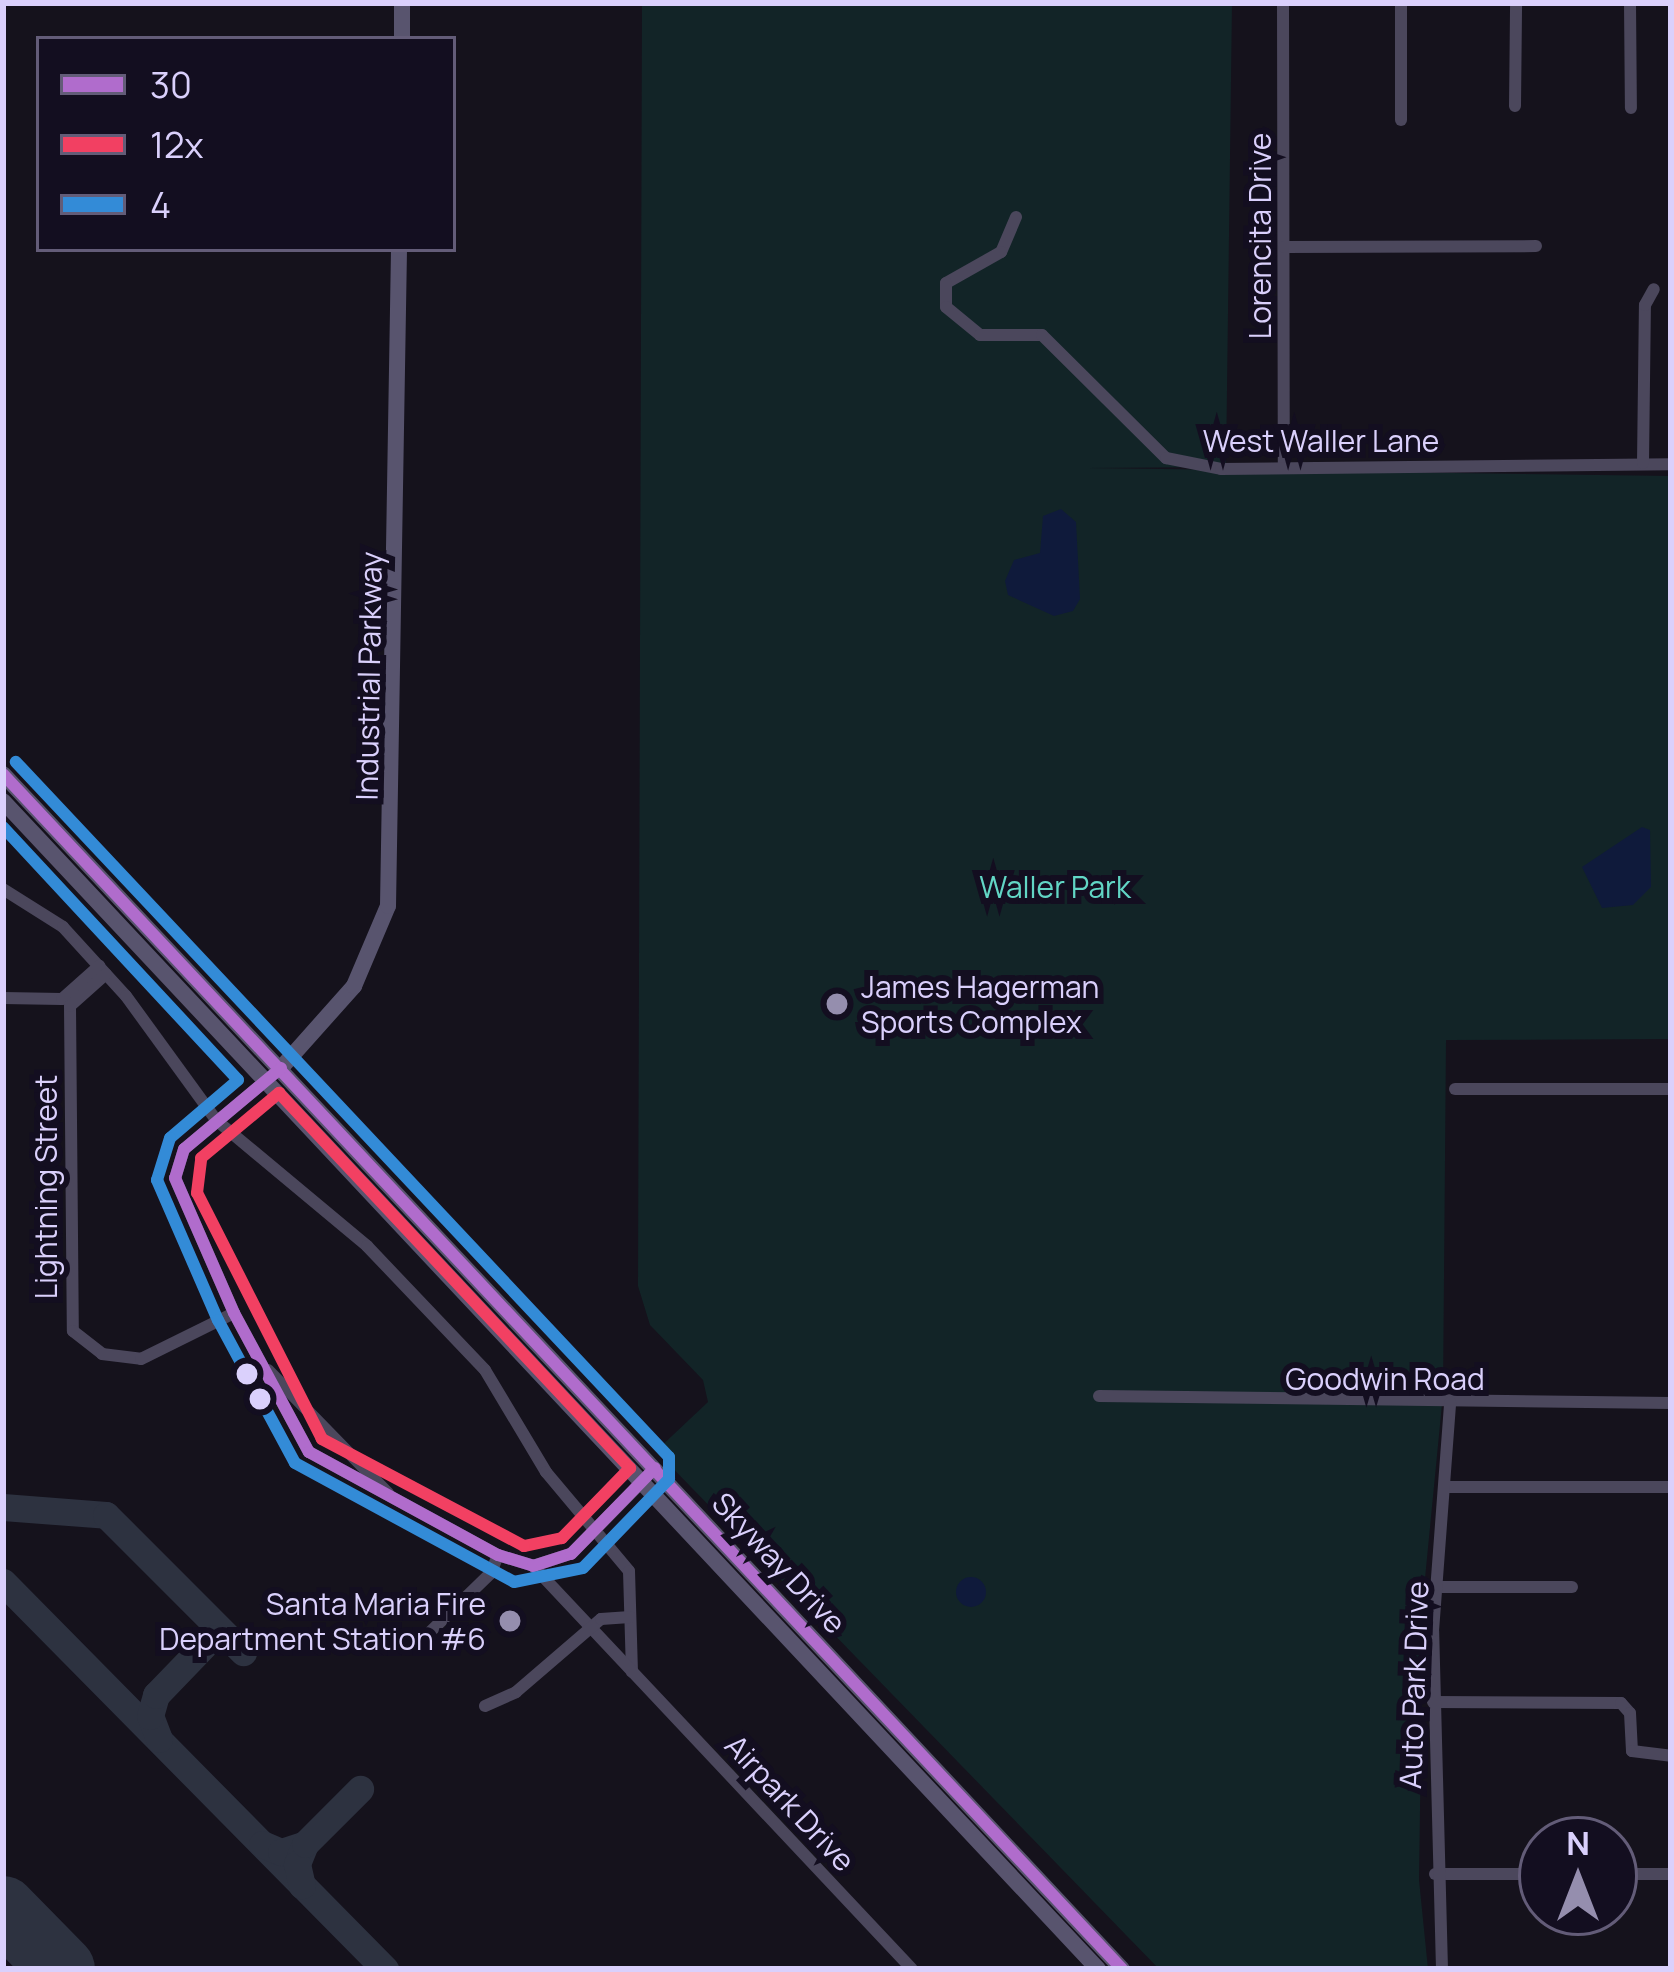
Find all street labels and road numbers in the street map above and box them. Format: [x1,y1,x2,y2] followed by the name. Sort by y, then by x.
[1242,133,1278,339] street label: Lorencita Drive
[1203,423,1439,459] street label: West Waller Lane
[349,551,389,801] street label: Industrial Parkway
[28,1075,64,1299] street label: Lightning Street
[1285,1361,1485,1397] street label: Goodwin Road
[705,1485,853,1641] street label: Skyway Drive
[1392,1580,1436,1790] street label: Auto Park Drive
[718,1727,862,1879] street label: Airpark Drive

